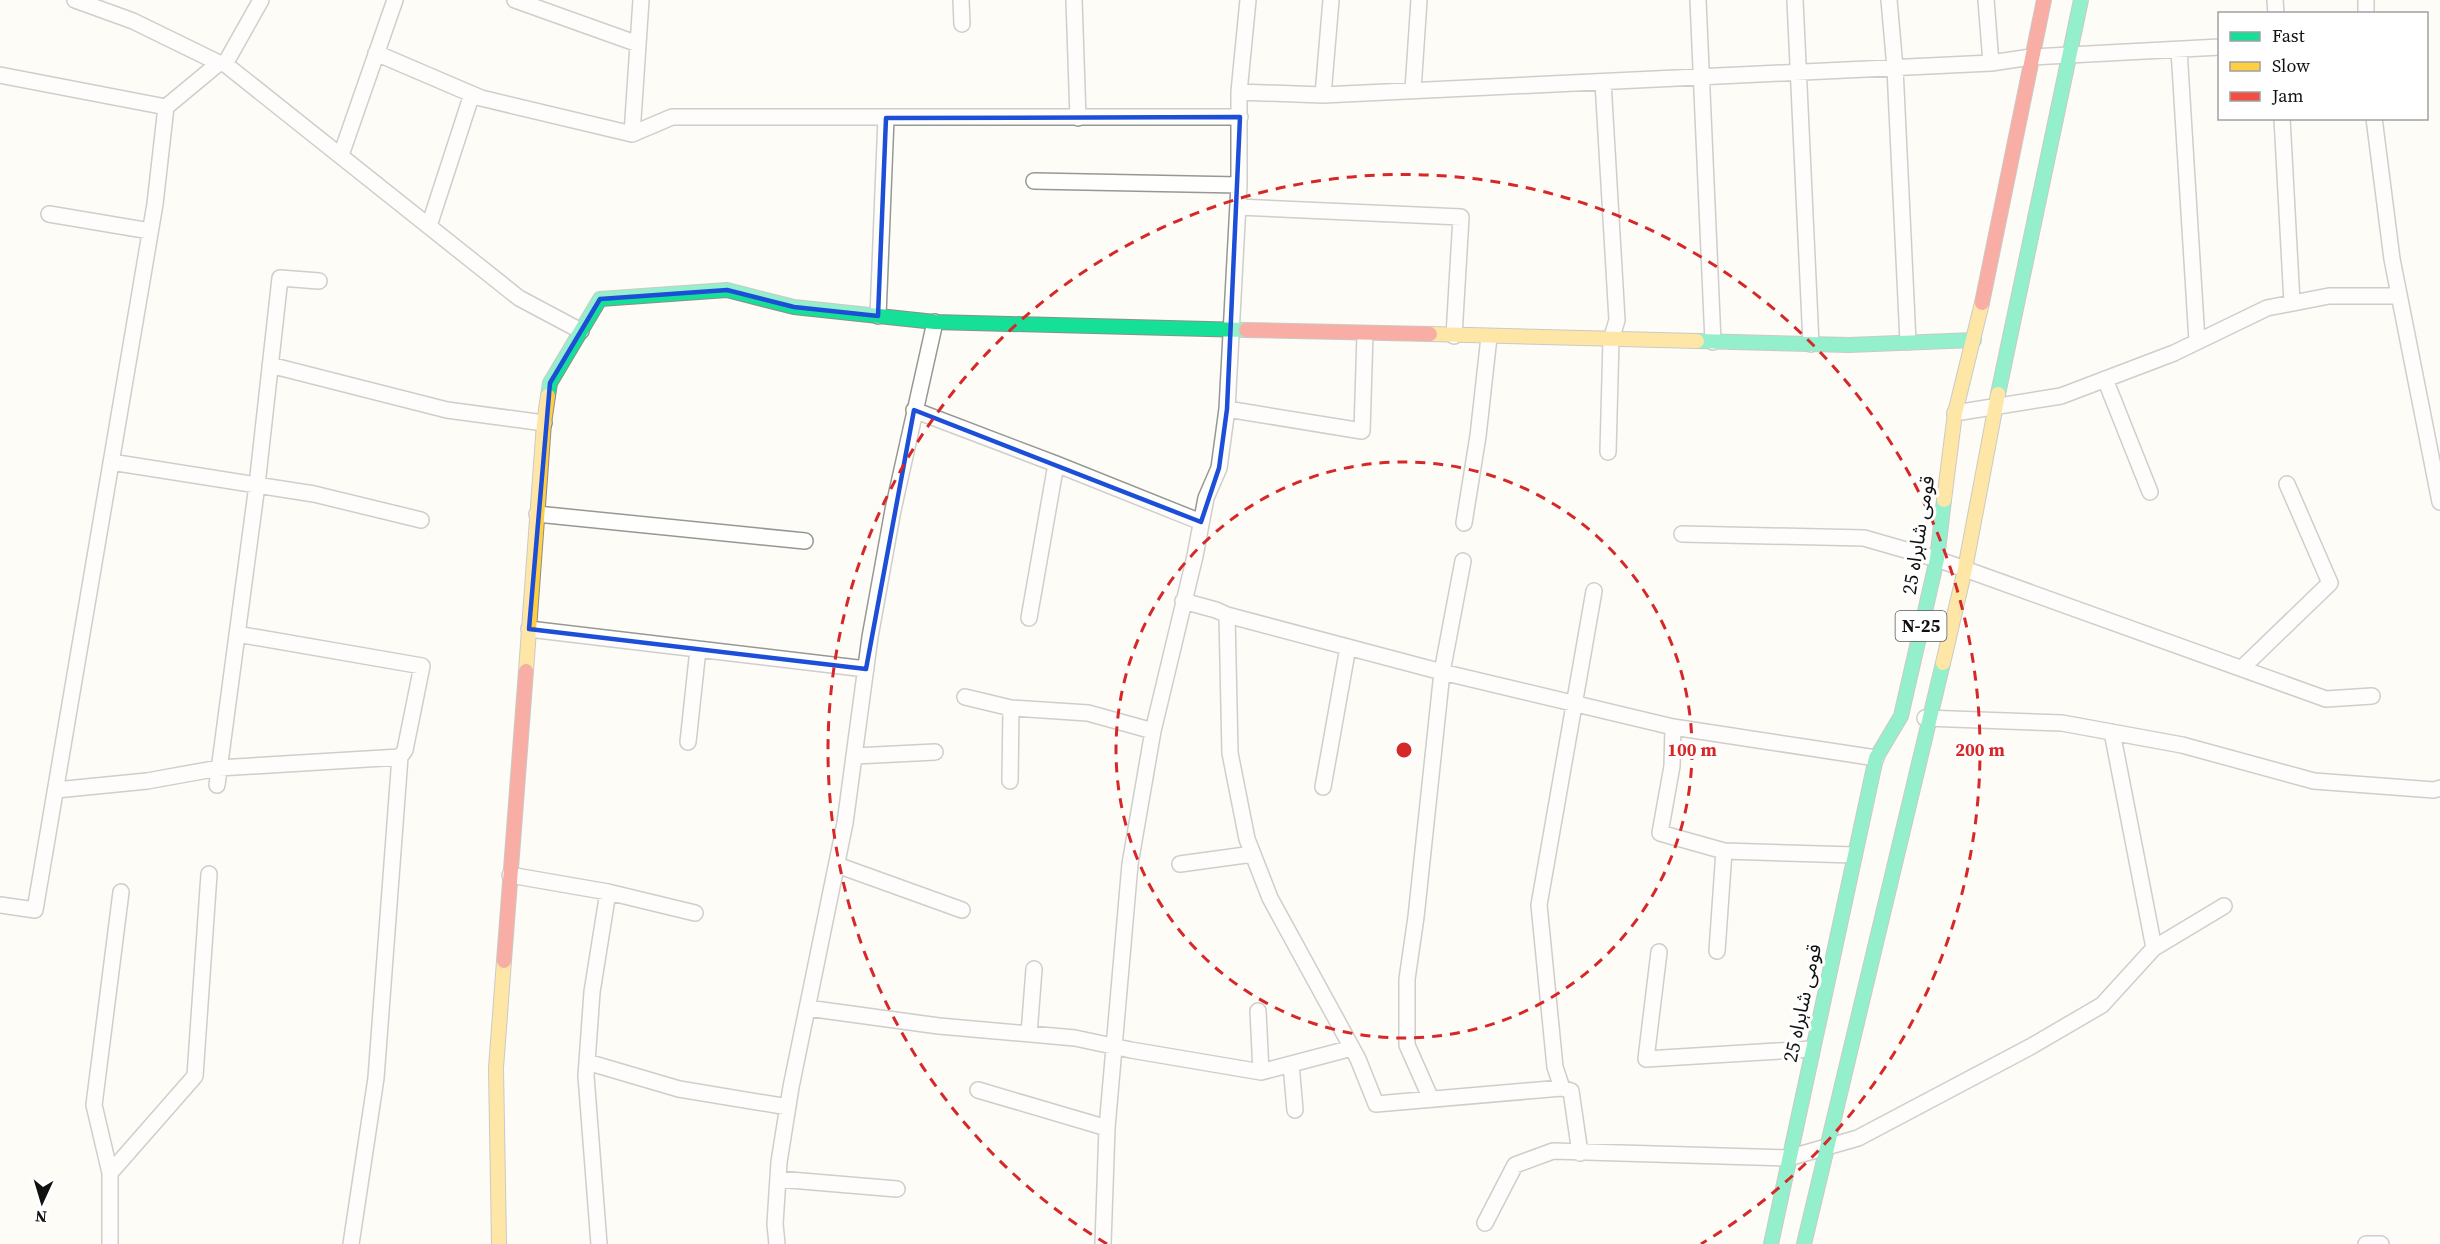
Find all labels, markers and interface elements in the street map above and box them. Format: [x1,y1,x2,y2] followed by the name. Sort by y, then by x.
[2218,12,2428,120] legend
[2272,23,2305,48] text: Fast
[2272,53,2310,78] text: Slow
[2271,83,2304,108] text: Jam
[1895,473,1941,596] street label: قومی شاہراہ 25
[1896,611,1946,641] road number: N-25
[1667,737,1717,762] text: 100 m
[1955,737,2005,762] text: 200 m
[1394,740,1414,760] centre of rings
[1776,941,1828,1065] street label: قومی شاہراہ 25
[12,1172,72,1232] north arrow
[34,1206,48,1228] text: N

